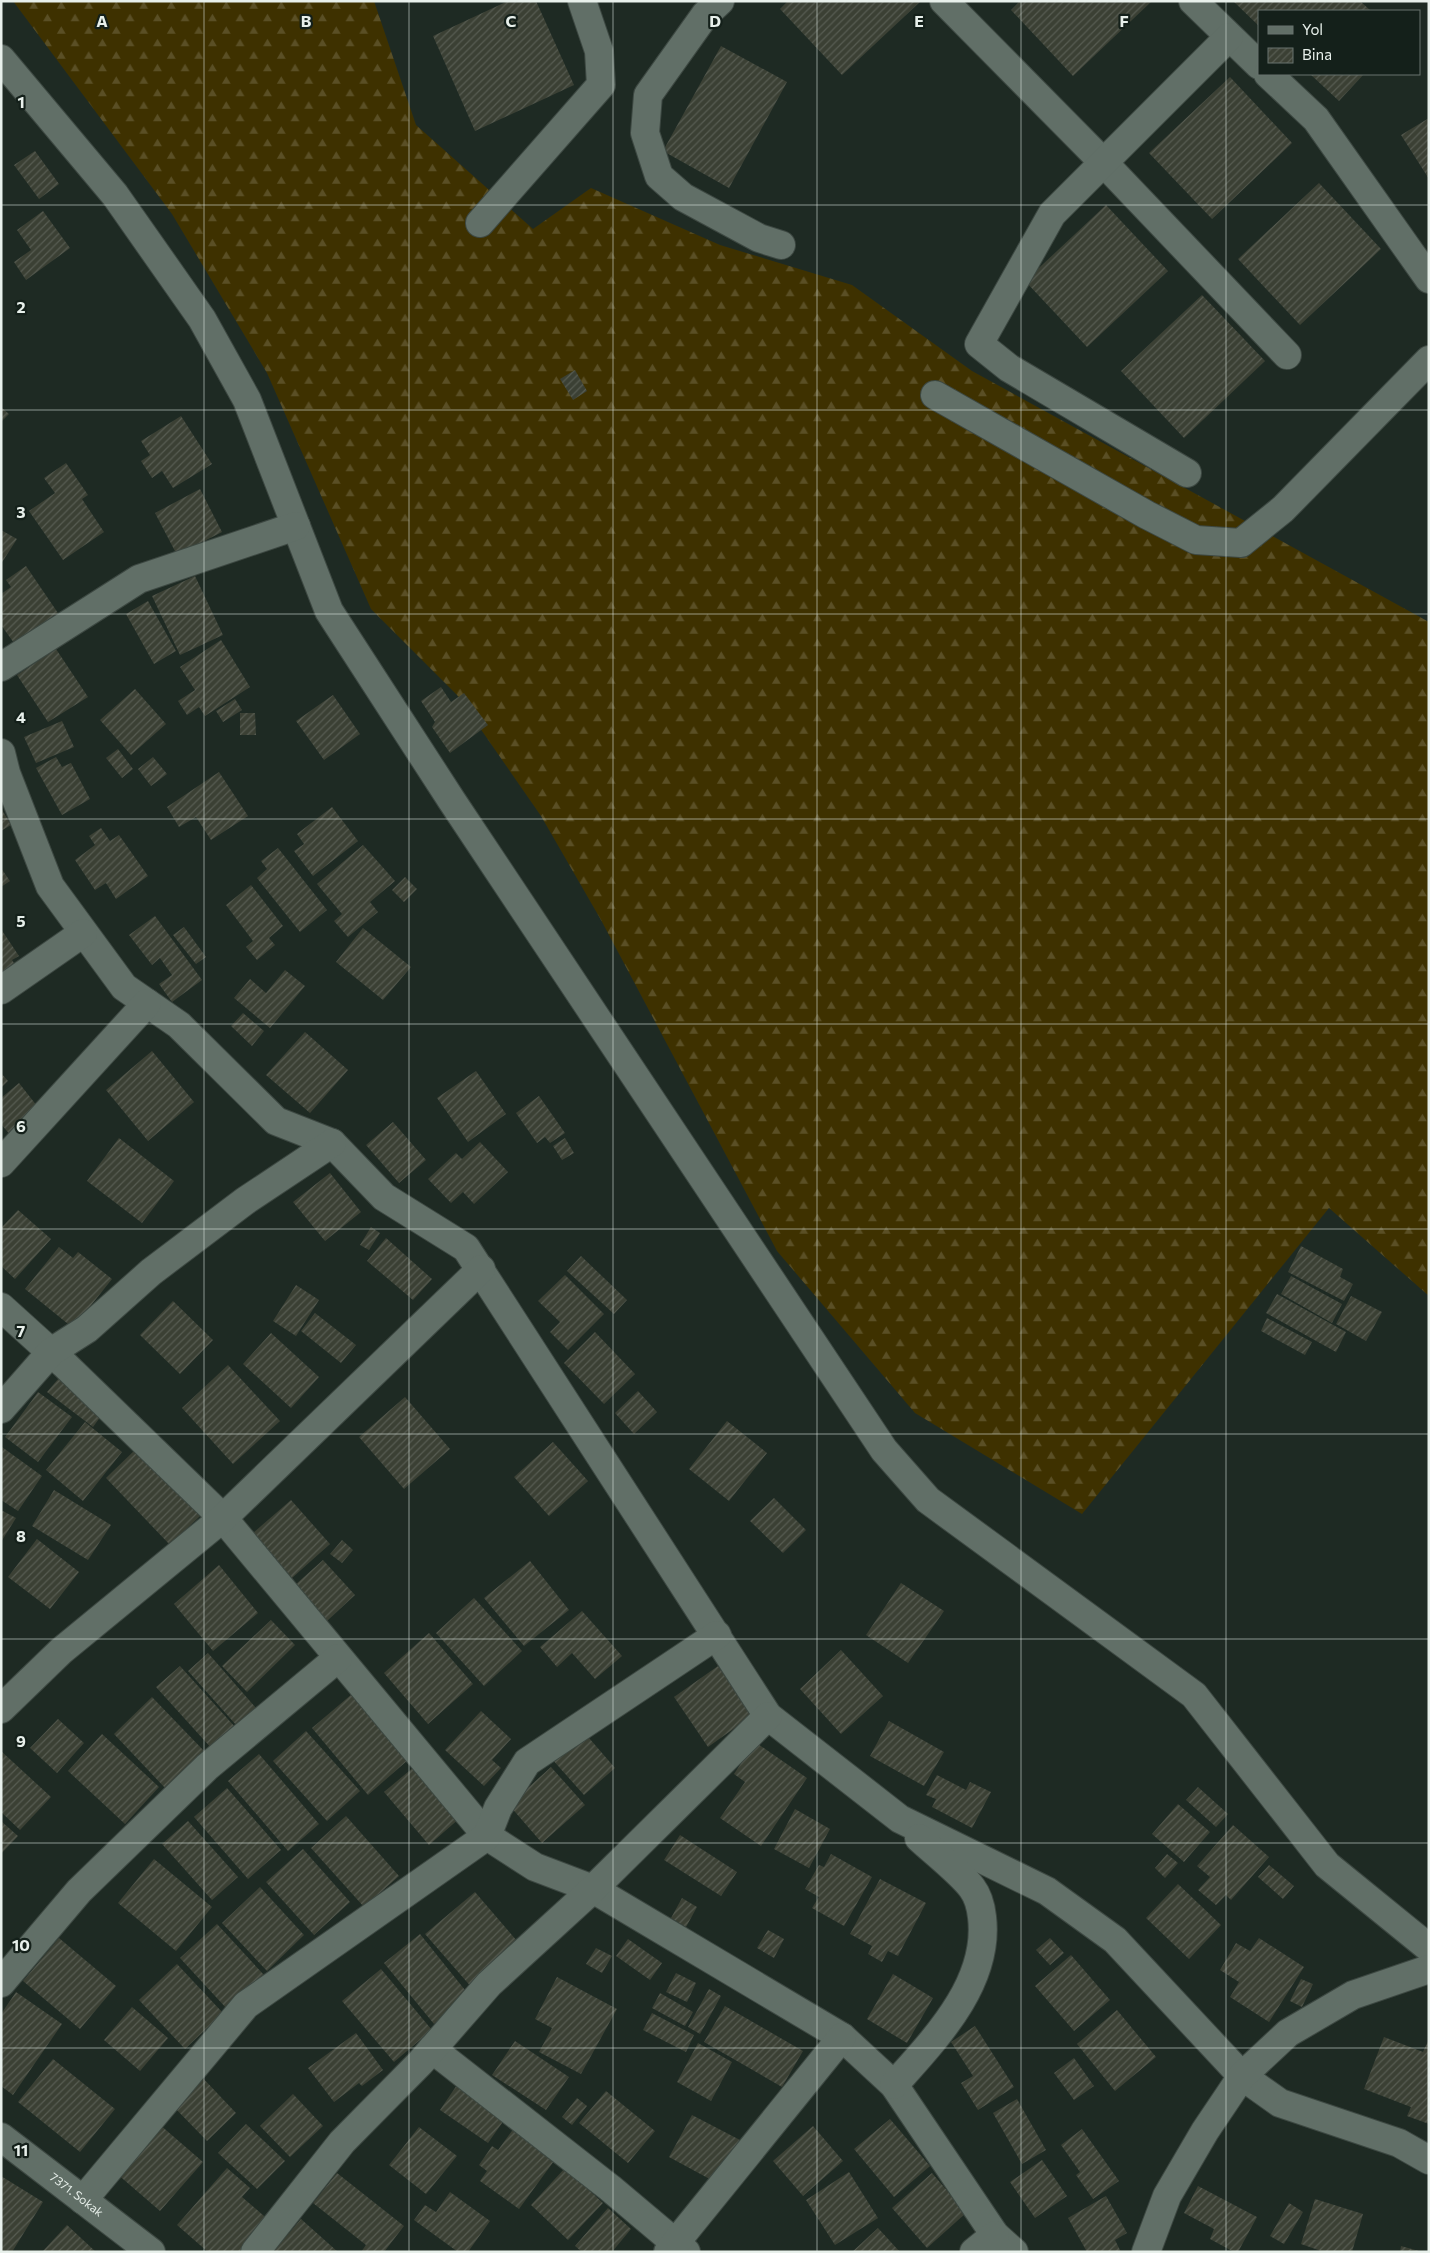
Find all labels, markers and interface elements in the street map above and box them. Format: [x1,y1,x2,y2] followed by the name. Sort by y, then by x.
[1258,10,1420,75] legend
[96,11,108,30] text: A
[301,11,312,30] text: B
[506,11,517,30] text: C
[709,11,721,30] text: D
[914,11,924,30] text: E
[1119,11,1129,30] text: F
[1302,20,1323,38] text: Yol
[1302,45,1332,63] text: Bina
[17,92,25,111] text: 1
[16,297,26,316] text: 2
[16,502,26,521] text: 3
[16,707,26,726] text: 4
[16,911,26,930] text: 5
[16,1116,26,1135] text: 6
[17,1321,26,1340] text: 7
[16,1526,26,1545] text: 8
[16,1731,26,1750] text: 9
[12,1935,30,1954] text: 10
[14,2140,28,2159] text: 11
[48,2169,107,2219] street label: 7371. Sokak

